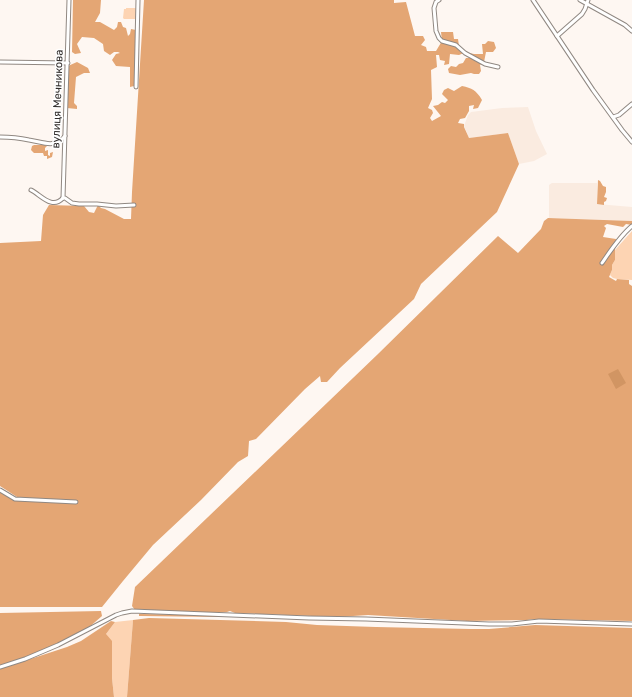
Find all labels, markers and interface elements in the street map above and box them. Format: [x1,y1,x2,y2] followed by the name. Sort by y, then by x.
[49,49,66,149] street label: вулиця Мечникова

